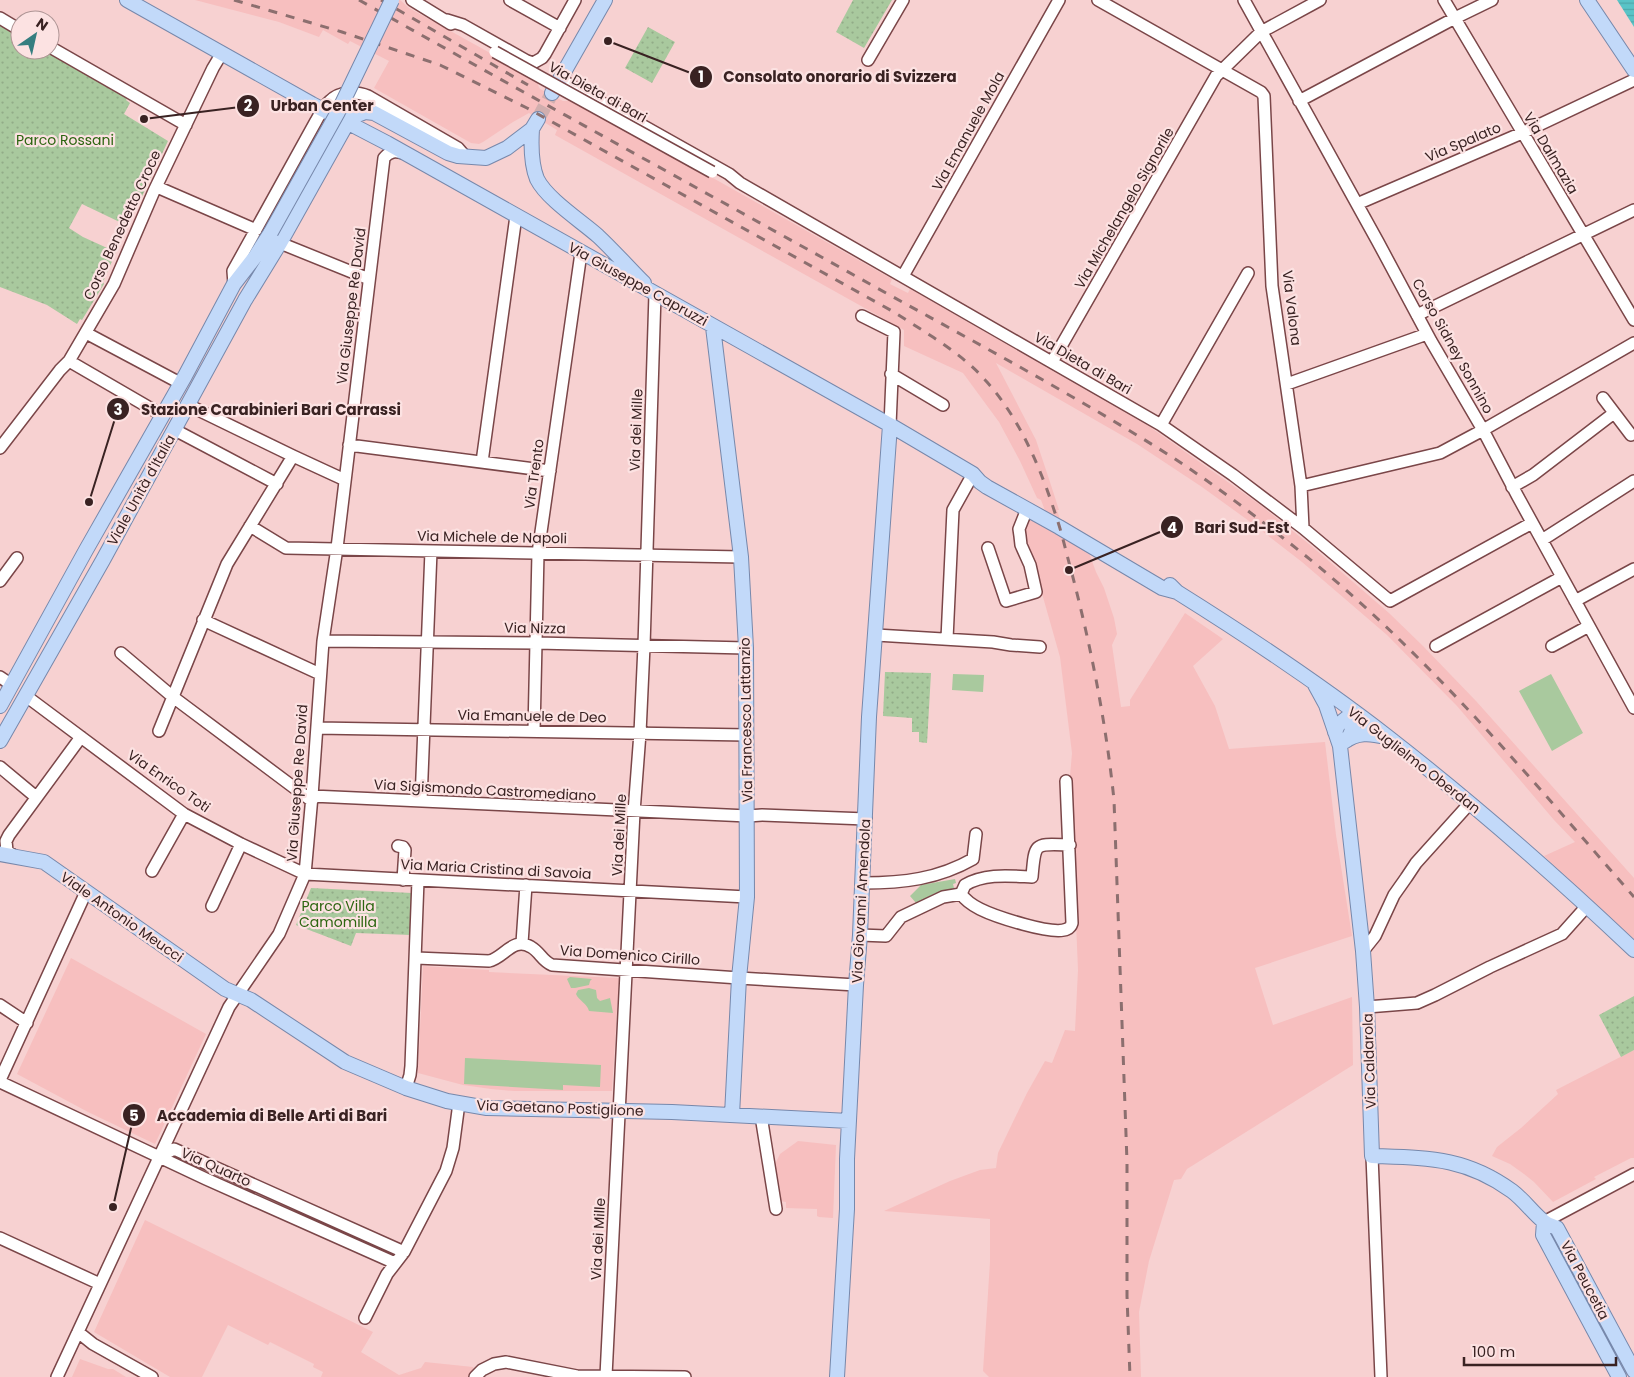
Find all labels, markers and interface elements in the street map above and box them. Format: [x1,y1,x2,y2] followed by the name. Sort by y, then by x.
[10,10,60,60] north arrow
[32,13,52,35] text: N
[545,57,651,127] street label: Via Dieta di Bari
[689,62,967,92] callout: Consolato onorario di Svizzera
[698,66,704,87] text: 1
[723,66,957,87] text: Consolato onorario di Svizzera
[927,68,1009,194] street label: Via Emanuele Mola
[236,91,384,121] callout: Urban Center
[244,95,253,116] text: 2
[270,95,374,116] text: Urban Center
[1519,108,1583,198] street label: Via Dalmazia
[1422,117,1504,167] street label: Via Spalato
[1069,123,1179,293] street label: Via Michelangelo Signorile
[16,130,114,150] park label: Parco Rossani
[78,147,166,303] street label: Corso Benedetto Croce
[331,226,371,386] street label: Via Giuseppe Re David
[565,237,711,331] street label: Via Giuseppe Capruzzi
[1277,269,1307,347] street label: Via Valona
[1407,275,1499,417] street label: Corso Sidney Sonnino
[1030,327,1136,399] street label: Via Dieta di Bari
[625,388,647,472] street label: Via dei Mille
[106,394,411,424] callout: Stazione Carabinieri Bari Carrassi
[113,399,123,420] text: 3
[141,399,401,420] text: Stazione Carabinieri Bari Carrassi
[102,431,180,549] street label: Viale Unità d'Italia
[519,438,549,510] street label: Via Trento
[1159,512,1299,542] callout: Bari Sud-Est
[1167,517,1177,538] text: 4
[1195,517,1289,538] text: Bari Sud-Est
[417,526,567,548] street label: Via Michele de Napoli
[504,617,566,639] street label: Via Nizza
[735,637,757,803] street label: Via Francesco Lattanzio
[1343,702,1485,818] street label: Via Guglielmo Oberdan
[282,704,312,862] street label: Via Giuseppe Re David
[457,705,607,727] street label: Via Emanuele de Deo
[123,745,215,817] street label: Via Enrico Toti
[373,774,597,806] street label: Via Sigismondo Castromediano
[607,793,631,877] street label: Via dei Mille
[847,818,875,984] street label: Via Giovanni Amendola
[400,854,592,884] street label: Via Maria Cristina di Savoia
[56,867,188,967] street label: Viale Antonio Meucci
[299,896,377,932] park label: Parco Villa Camomilla
[559,940,701,970] street label: Via Domenico Cirillo
[1357,1013,1381,1109] street label: Via Caldarola
[476,1095,644,1121] street label: Via Gaetano Postiglione
[122,1100,397,1130] callout: Accademia di Belle Arti di Bari
[129,1105,139,1126] text: 5
[157,1105,387,1126] text: Accademia di Belle Arti di Bari
[178,1143,254,1191] street label: Via Quarto
[586,1197,610,1281] street label: Via dei Mille
[1556,1237,1614,1323] street label: Via Peucetia
[1464,1334,1616,1366] scale bar
[1472,1341,1515,1362] text: 100 m

